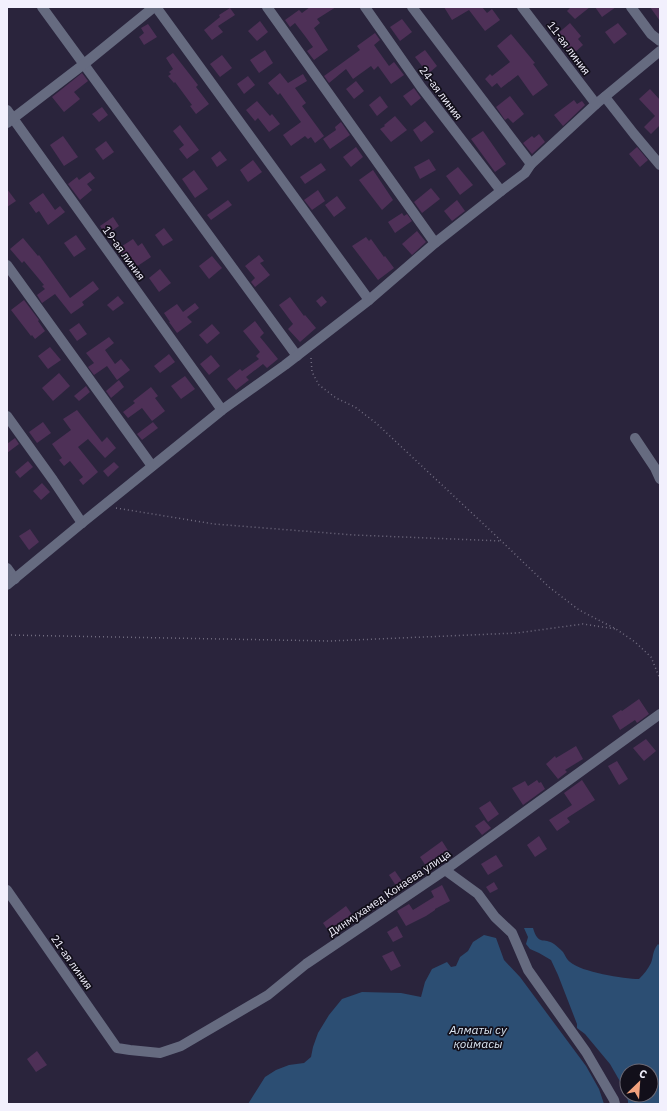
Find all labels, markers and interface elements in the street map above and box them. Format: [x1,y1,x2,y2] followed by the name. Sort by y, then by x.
[544,18,594,78] street label: 11-ая линия
[416,63,466,123] street label: 24-ая линия
[100,223,148,283] street label: 19-ая линия
[325,847,453,939] street label: Динмухамед Конаева улица
[48,932,96,992] street label: 21-ая линия
[448,1022,508,1051] water label: Алматы су қоймасы
[619,1063,659,1103] north arrow
[637,1066,649,1082] text: С

